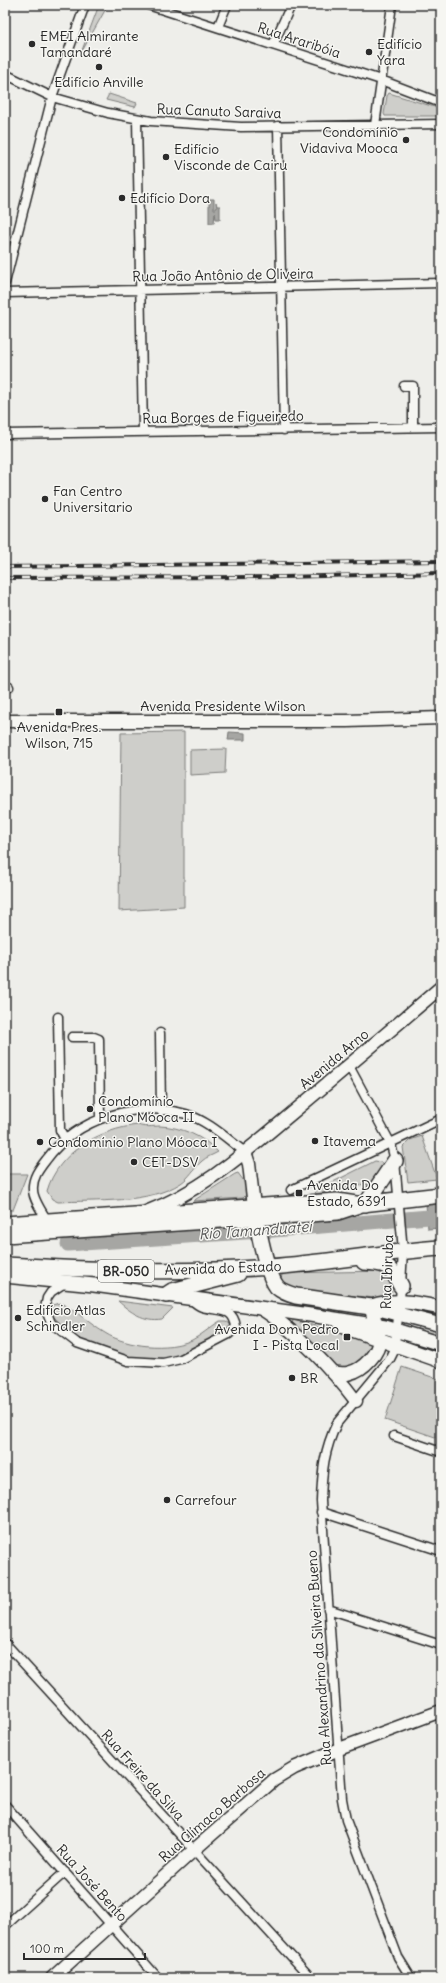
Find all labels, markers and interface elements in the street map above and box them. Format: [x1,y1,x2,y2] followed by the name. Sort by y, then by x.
[255,18,343,62] street label: Rua Araribóia
[40,27,138,61] place label: EMEI Almirante Tamandaré
[377,35,422,69] place label: Edifício Yara
[27,39,37,49] marker: EMEI Almirante Tamandaré
[364,47,374,57] marker: Edifício Yara
[94,62,104,72] marker: Edifício Anville
[54,73,144,91] place label: Edifício Anville
[156,100,282,122] street label: Rua Canuto Saraiva
[300,123,398,157] place label: Condomínio Vidaviva Mooca
[401,135,411,145] marker: Condomínio Vidaviva Mooca
[174,140,287,174] place label: Edifício Visconde de Cairu
[161,152,171,162] marker: Edifício Visconde de Cairu
[130,189,210,207] place label: Edifício Dora
[117,193,127,203] marker: Edifício Dora
[132,264,314,286] street label: Rua João Antônio de Oliveira
[142,407,304,427] street label: Rua Borges de Figueiredo
[53,482,133,516] place label: Fan Centro Universitario
[40,494,50,504] marker: Fan Centro Universitario
[140,697,306,715] street label: Avenida Presidente Wilson
[54,707,64,717] marker: Avenida Pres. Wilson, 715
[17,718,101,752] place label: Avenida Pres. Wilson, 715
[296,1025,372,1093] street label: Avenida Arno
[98,1092,194,1126] place label: Condomínio Plano Móoca II
[85,1104,95,1114] marker: Condomínio Plano Móoca II
[323,1132,376,1150] place label: Itavema
[48,1133,217,1151] place label: Condomínio Plano Móoca I
[310,1136,320,1146] marker: Itavema
[35,1137,45,1147] marker: Condomínio Plano Móoca I
[142,1153,199,1171] place label: CET-DSV
[129,1157,139,1167] marker: CET-DSV
[307,1176,386,1210] place label: Avenida Do Estado, 6391
[294,1188,304,1198] marker: Avenida Do Estado, 6391
[198,1216,315,1243] water label: Rio Tamanduateí
[377,1234,397,1310] street label: Rua Ibiruba
[164,1257,282,1279] street label: Avenida do Estado
[98,1260,154,1282] road number: BR-050
[26,1301,106,1335] place label: Edifício Atlas Schindler
[13,1313,23,1323] marker: Edifício Atlas Schindler
[214,1320,339,1354] place label: Avenida Dom Pedro I - Pista Local
[342,1332,352,1342] marker: Avenida Dom Pedro I - Pista Local
[300,1369,318,1387] place label: BR
[287,1373,297,1383] marker: BR
[175,1491,237,1509] place label: Carrefour
[162,1495,172,1505] marker: Carrefour
[302,1550,336,1766] street label: Rua Alexandrino da Silveira Bueno
[97,1726,189,1824] street label: Rua Freire da Silva
[155,1764,269,1866] street label: Rua Clímaco Barbosa
[53,1841,131,1925] street label: Rua José Bento
[24,1935,145,1961] scale bar
[30,1941,64,1956] text: 100 m

